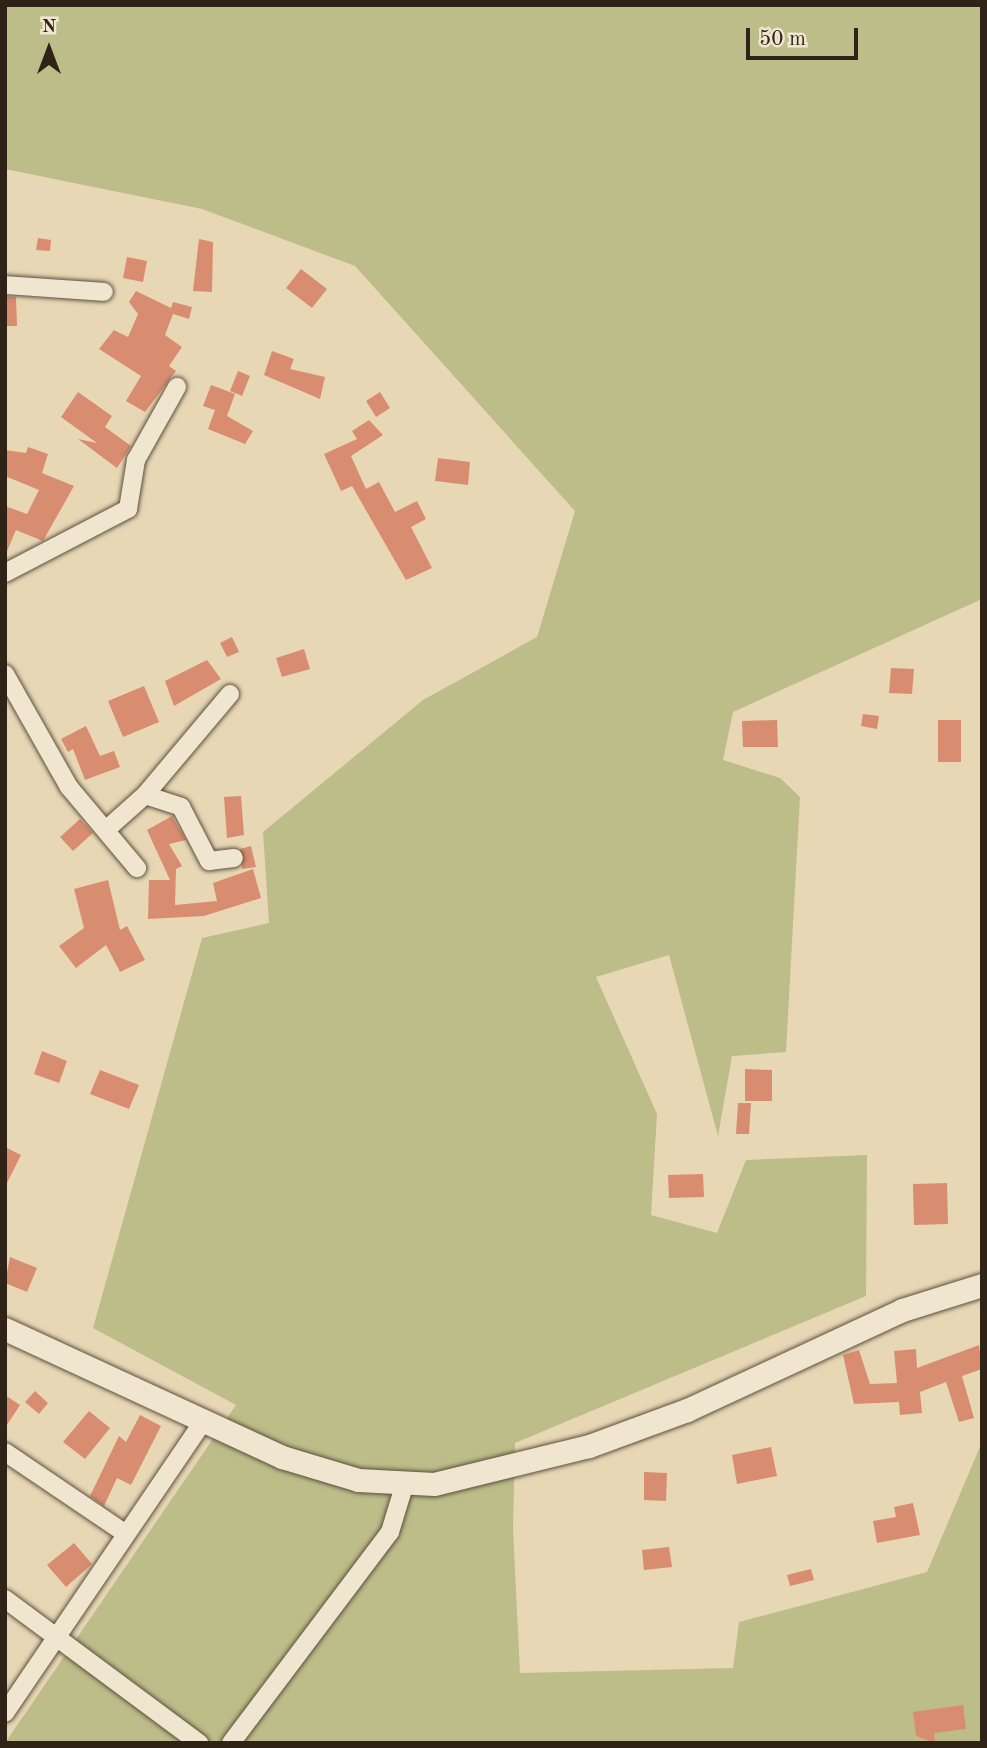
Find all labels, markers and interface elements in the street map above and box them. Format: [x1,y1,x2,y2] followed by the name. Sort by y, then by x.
[14,14,84,84] north arrow
[749,14,861,58] scale bar
[42,18,56,37] text: N
[759,29,806,50] text: 50 m

